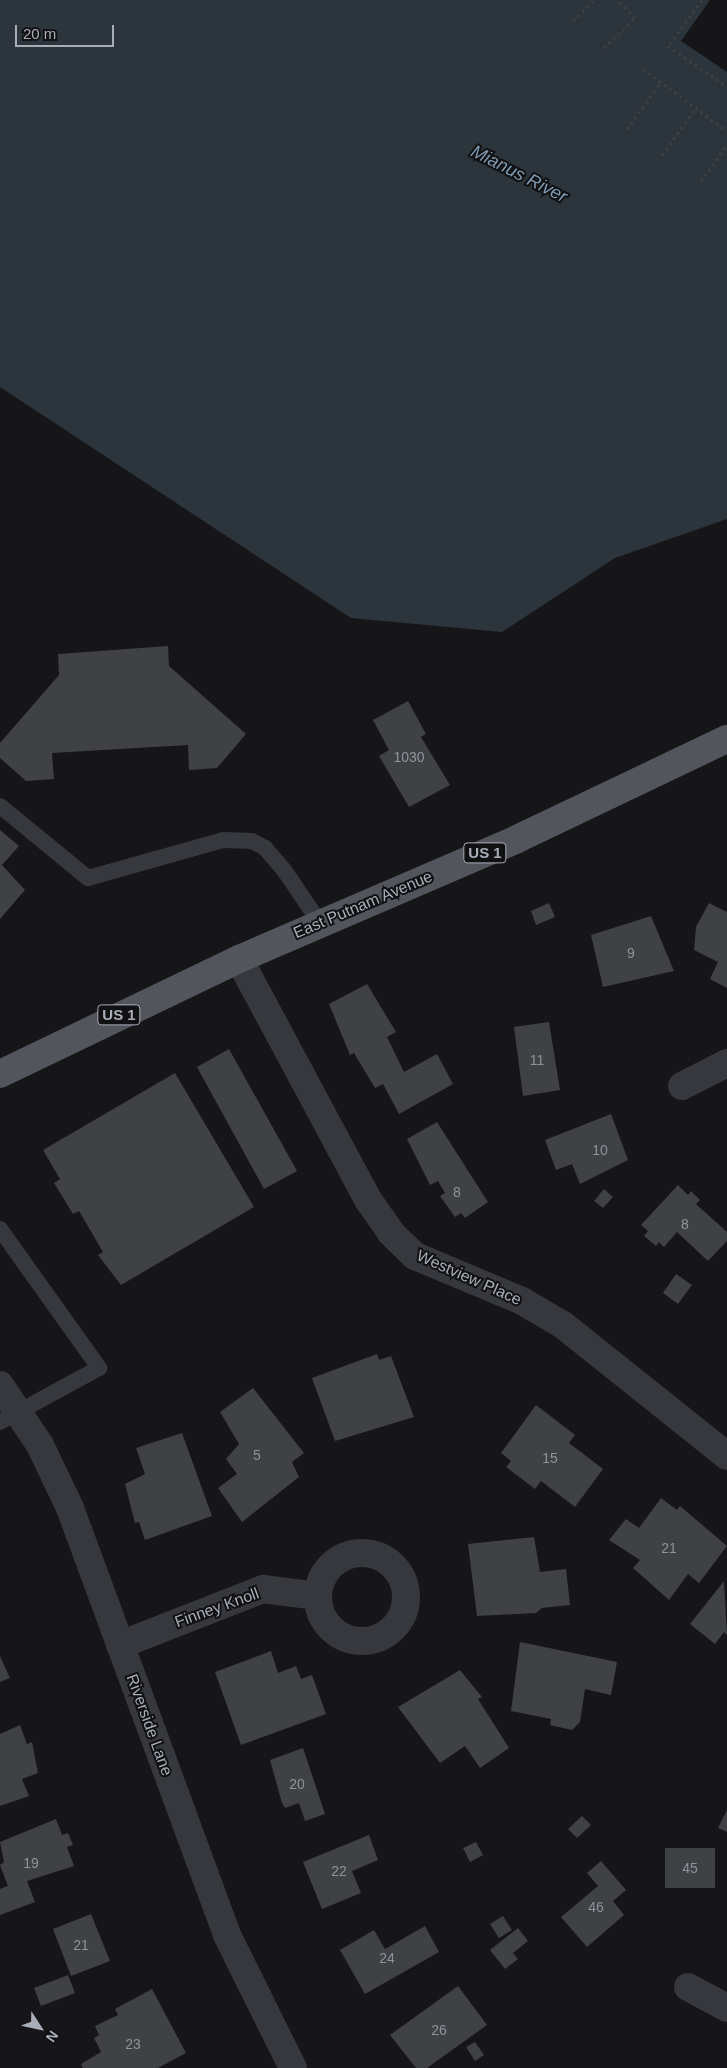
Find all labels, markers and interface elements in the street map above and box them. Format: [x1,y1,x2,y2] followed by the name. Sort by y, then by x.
[18,15,116,47] scale bar
[23,25,56,42] text: 20 m
[467,141,571,207] water label: Mianus River
[393,749,425,765] house number: 1030
[462,840,508,866] road number: US 1
[290,867,436,943] street label: East Putnam Avenue
[627,945,635,961] house number: 9
[96,1002,142,1028] road number: US 1
[530,1052,544,1068] house number: 11
[592,1142,608,1158] house number: 10
[453,1184,461,1200] house number: 8
[681,1216,689,1232] house number: 8
[414,1246,524,1310] street label: Westview Place
[253,1447,261,1463] house number: 5
[542,1450,558,1466] house number: 15
[661,1540,677,1556] house number: 21
[172,1584,262,1632] street label: Finney Knoll
[122,1672,176,1778] street label: Riverside Lane
[289,1776,305,1792] house number: 20
[23,1855,39,1871] house number: 19
[682,1860,698,1876] house number: 45
[331,1863,347,1879] house number: 22
[588,1899,604,1915] house number: 46
[73,1937,89,1953] house number: 21
[379,1950,395,1966] house number: 24
[15,2003,65,2053] north arrow
[431,2022,447,2038] house number: 26
[43,2028,62,2045] text: N
[125,2036,141,2052] house number: 23

